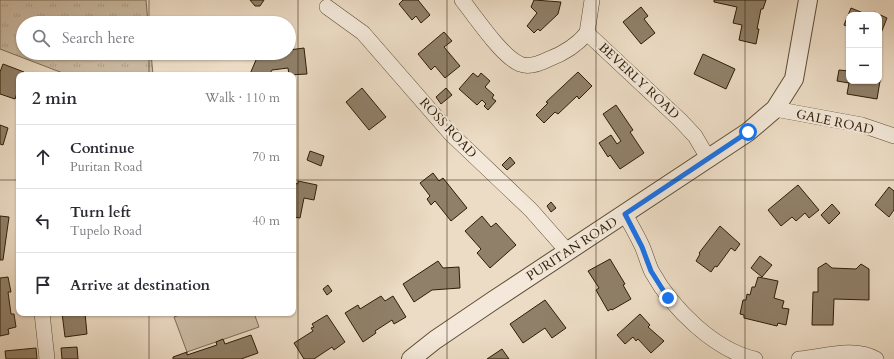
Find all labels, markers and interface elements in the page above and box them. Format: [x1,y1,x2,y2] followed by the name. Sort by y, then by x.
[846,12,882,84] map controls
[846,12,882,48] button: +
[16,16,296,60] search box
[30,27,52,49] icon: search
[62,28,135,48] text: Search here
[595,39,683,123] street label: BEVERLY ROAD
[846,48,882,84] button: −
[32,87,77,110] text: 2 min
[205,89,280,107] text: Walk · 110 m
[415,94,481,162] street label: ROSS ROAD
[794,105,876,139] street label: GALE ROAD
[739,123,757,141] route start
[70,138,135,158] text: Continue
[32,146,54,168] icon: ahead
[252,148,280,166] text: 70 m
[70,158,142,176] text: Puritan Road
[70,202,131,222] text: Turn left
[32,210,54,232] icon: left
[252,212,280,230] text: 40 m
[523,213,621,285] street label: PURITAN ROAD
[70,222,142,240] text: Tupelo Road
[32,274,54,296] icon: arrive
[70,275,210,295] text: Arrive at destination
[659,289,677,307] route end

